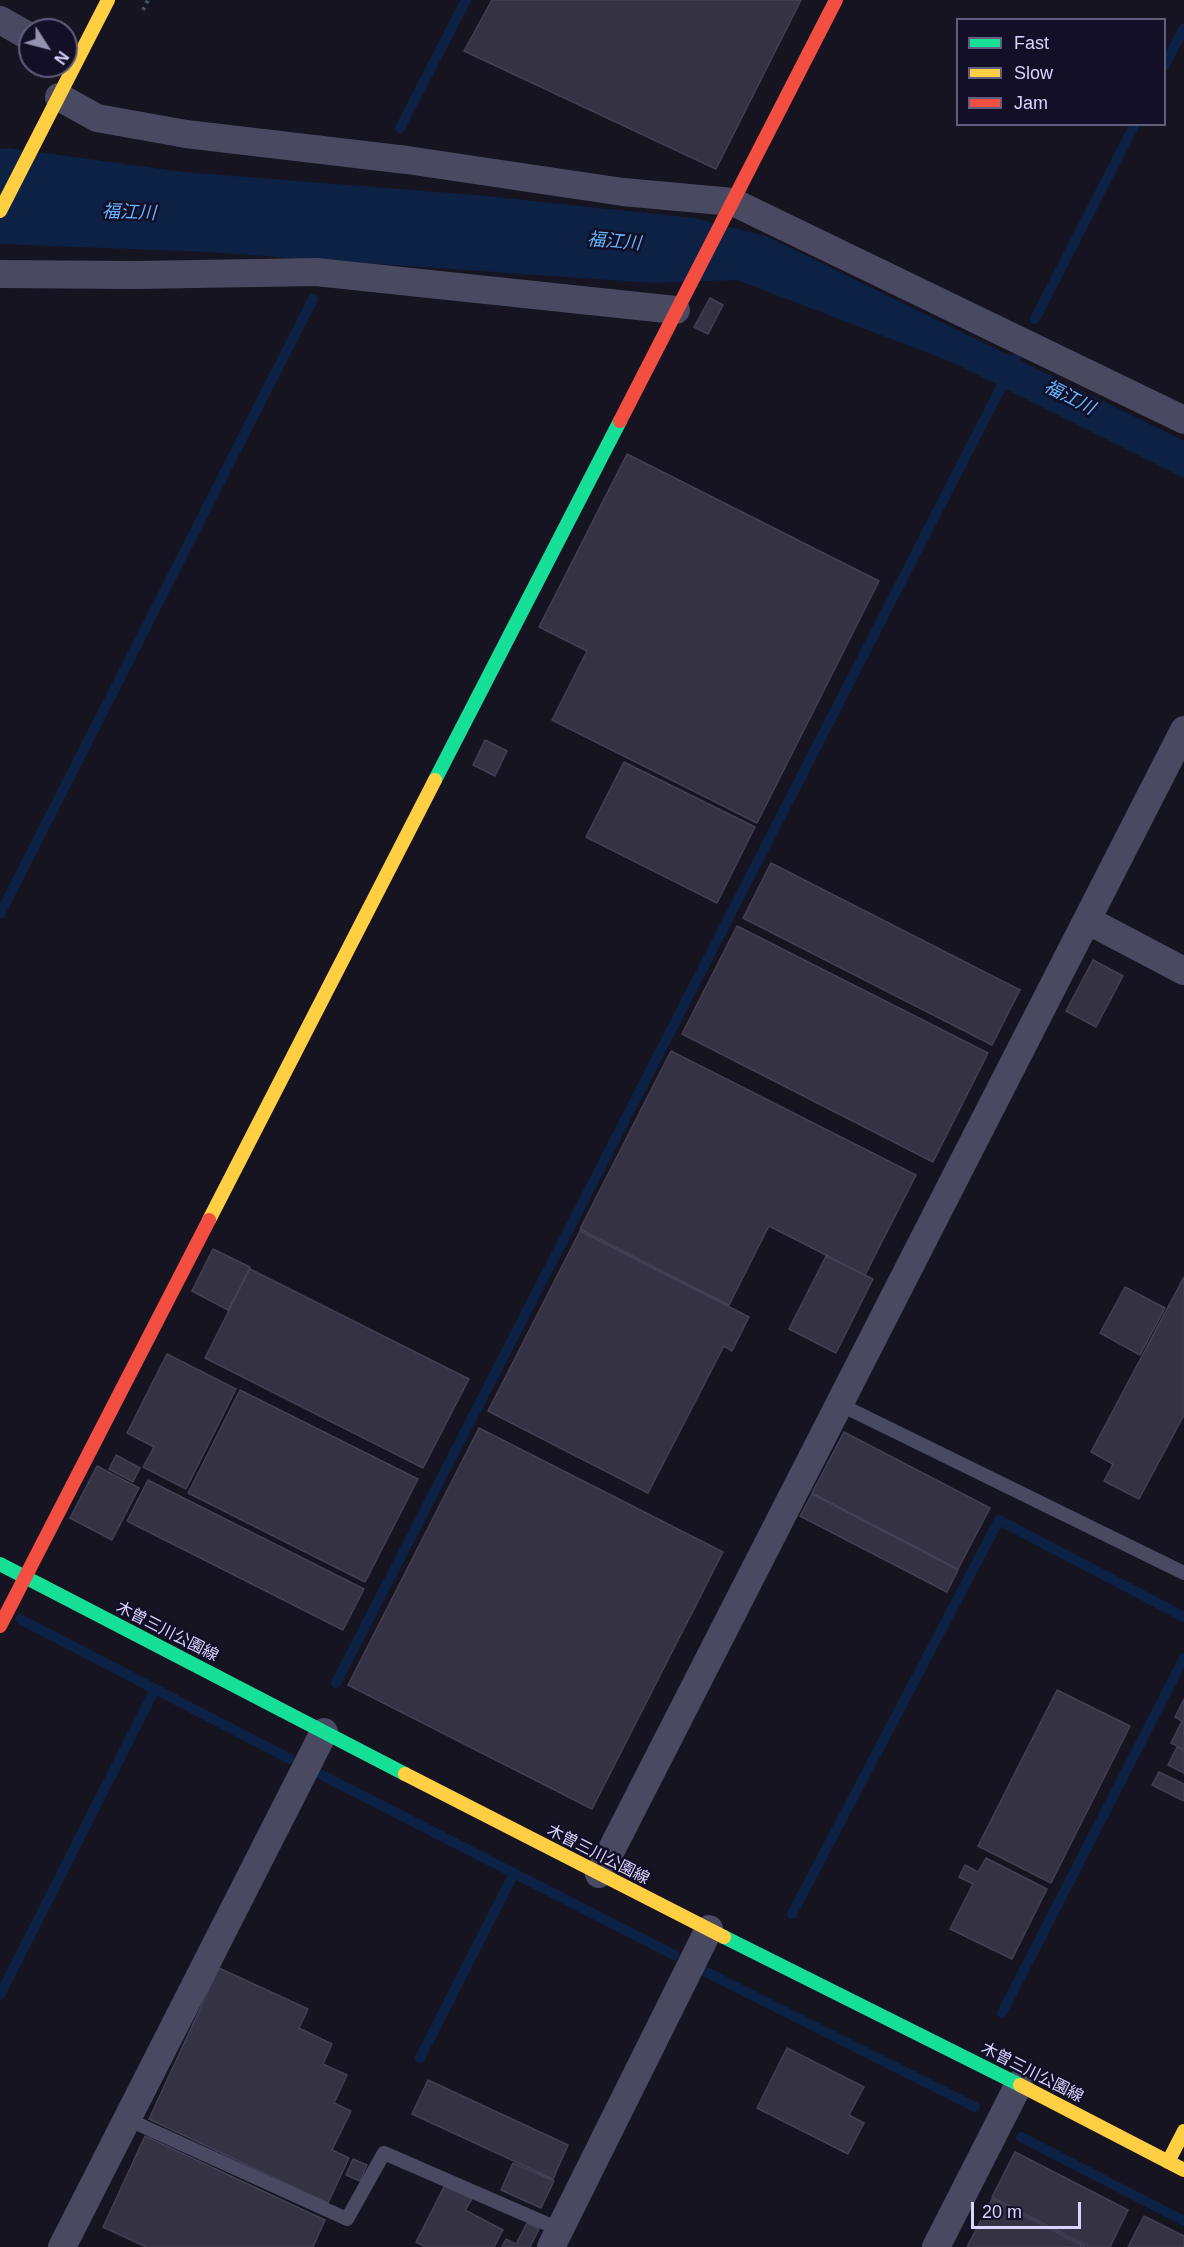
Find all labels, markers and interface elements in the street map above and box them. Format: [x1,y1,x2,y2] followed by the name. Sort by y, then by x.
[18,18,78,78] north arrow
[956,18,1166,126] legend
[1014,33,1049,53] text: Fast
[51,48,72,67] text: N
[1014,63,1053,83] text: Slow
[1014,93,1048,113] text: Jam
[102,201,156,225] water label: 福江川
[586,229,642,255] water label: 福江川
[1040,376,1098,420] water label: 福江川
[113,1598,221,1666] street label: 木曽三川公園線
[544,1821,652,1889] street label: 木曽三川公園線
[978,2039,1086,2107] street label: 木曽三川公園線
[974,2190,1084,2228] scale bar
[982,2202,1022,2222] text: 20 m

